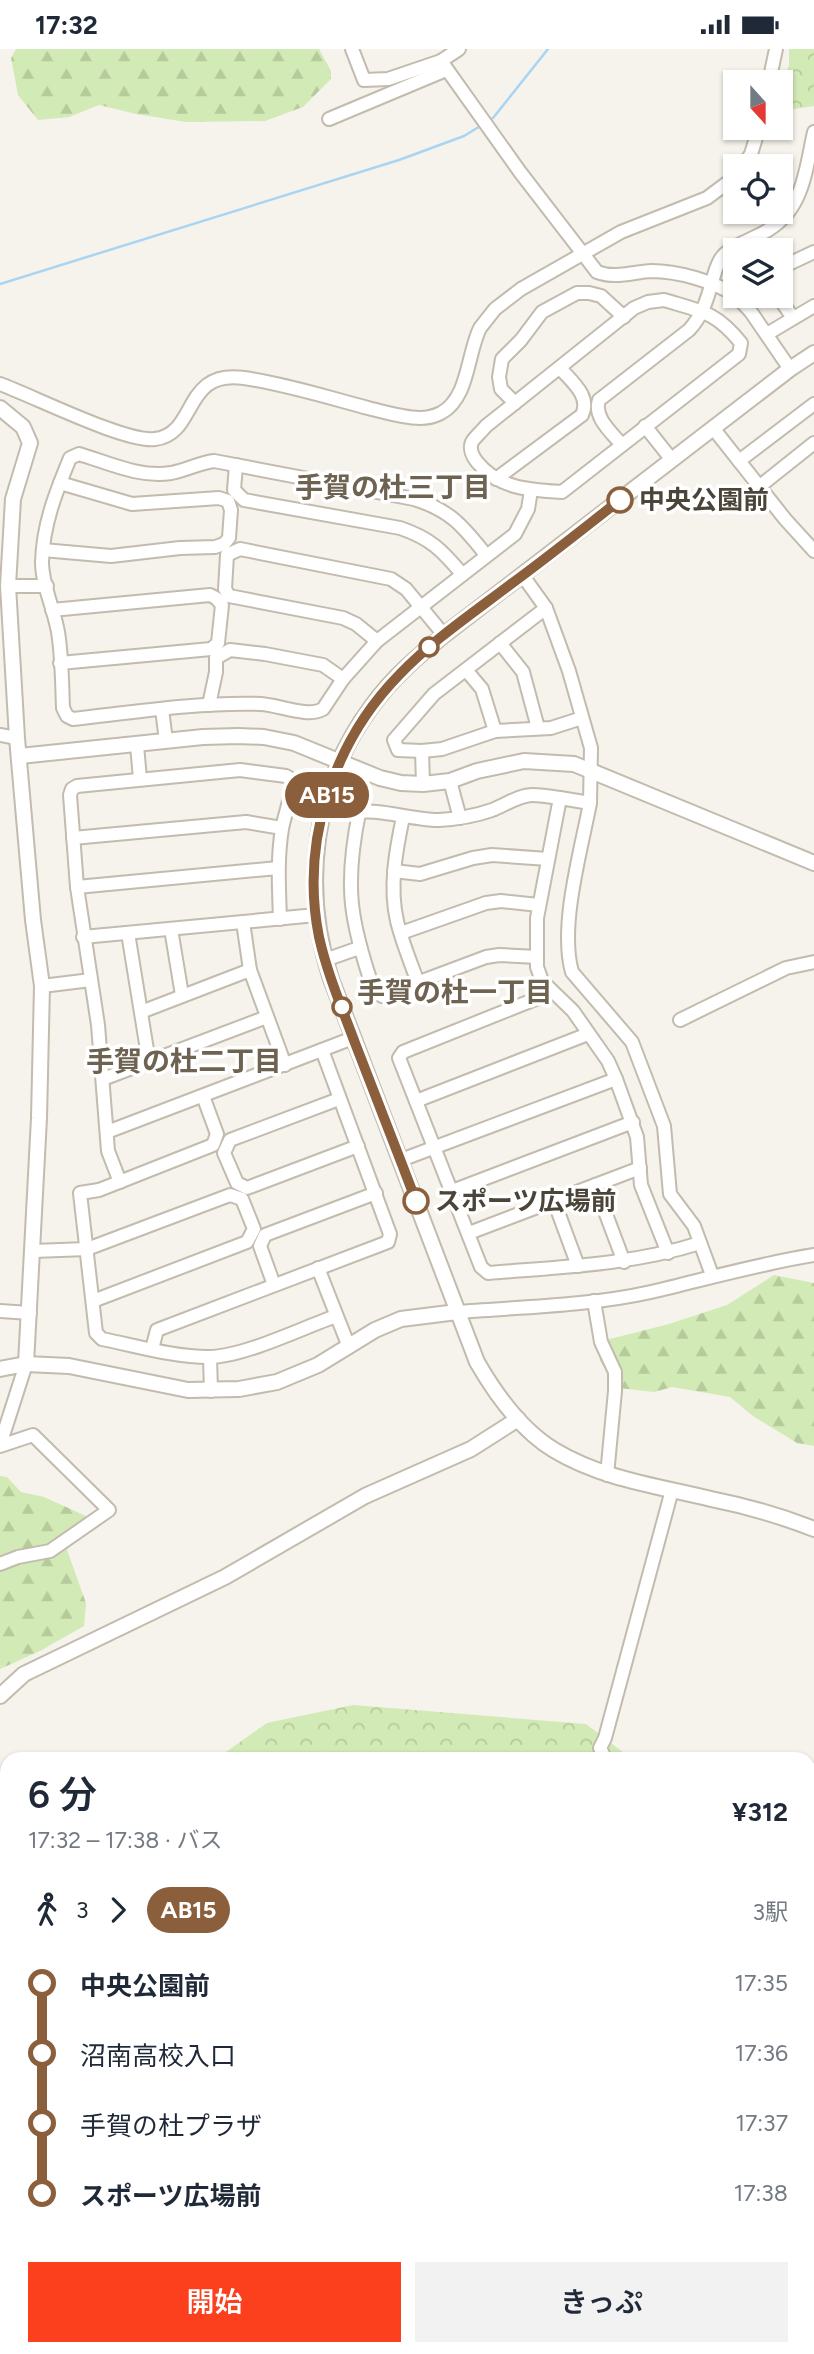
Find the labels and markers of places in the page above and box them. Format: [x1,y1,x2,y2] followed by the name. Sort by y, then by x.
[639,484,769,516] place label: 中央公園前
[607,487,633,513] marker: 中央公園前
[419,637,439,657] unlabelled marker
[332,997,352,1017] unlabelled marker
[435,1185,616,1217] place label: スポーツ広場前
[403,1188,429,1214] marker: スポーツ広場前

